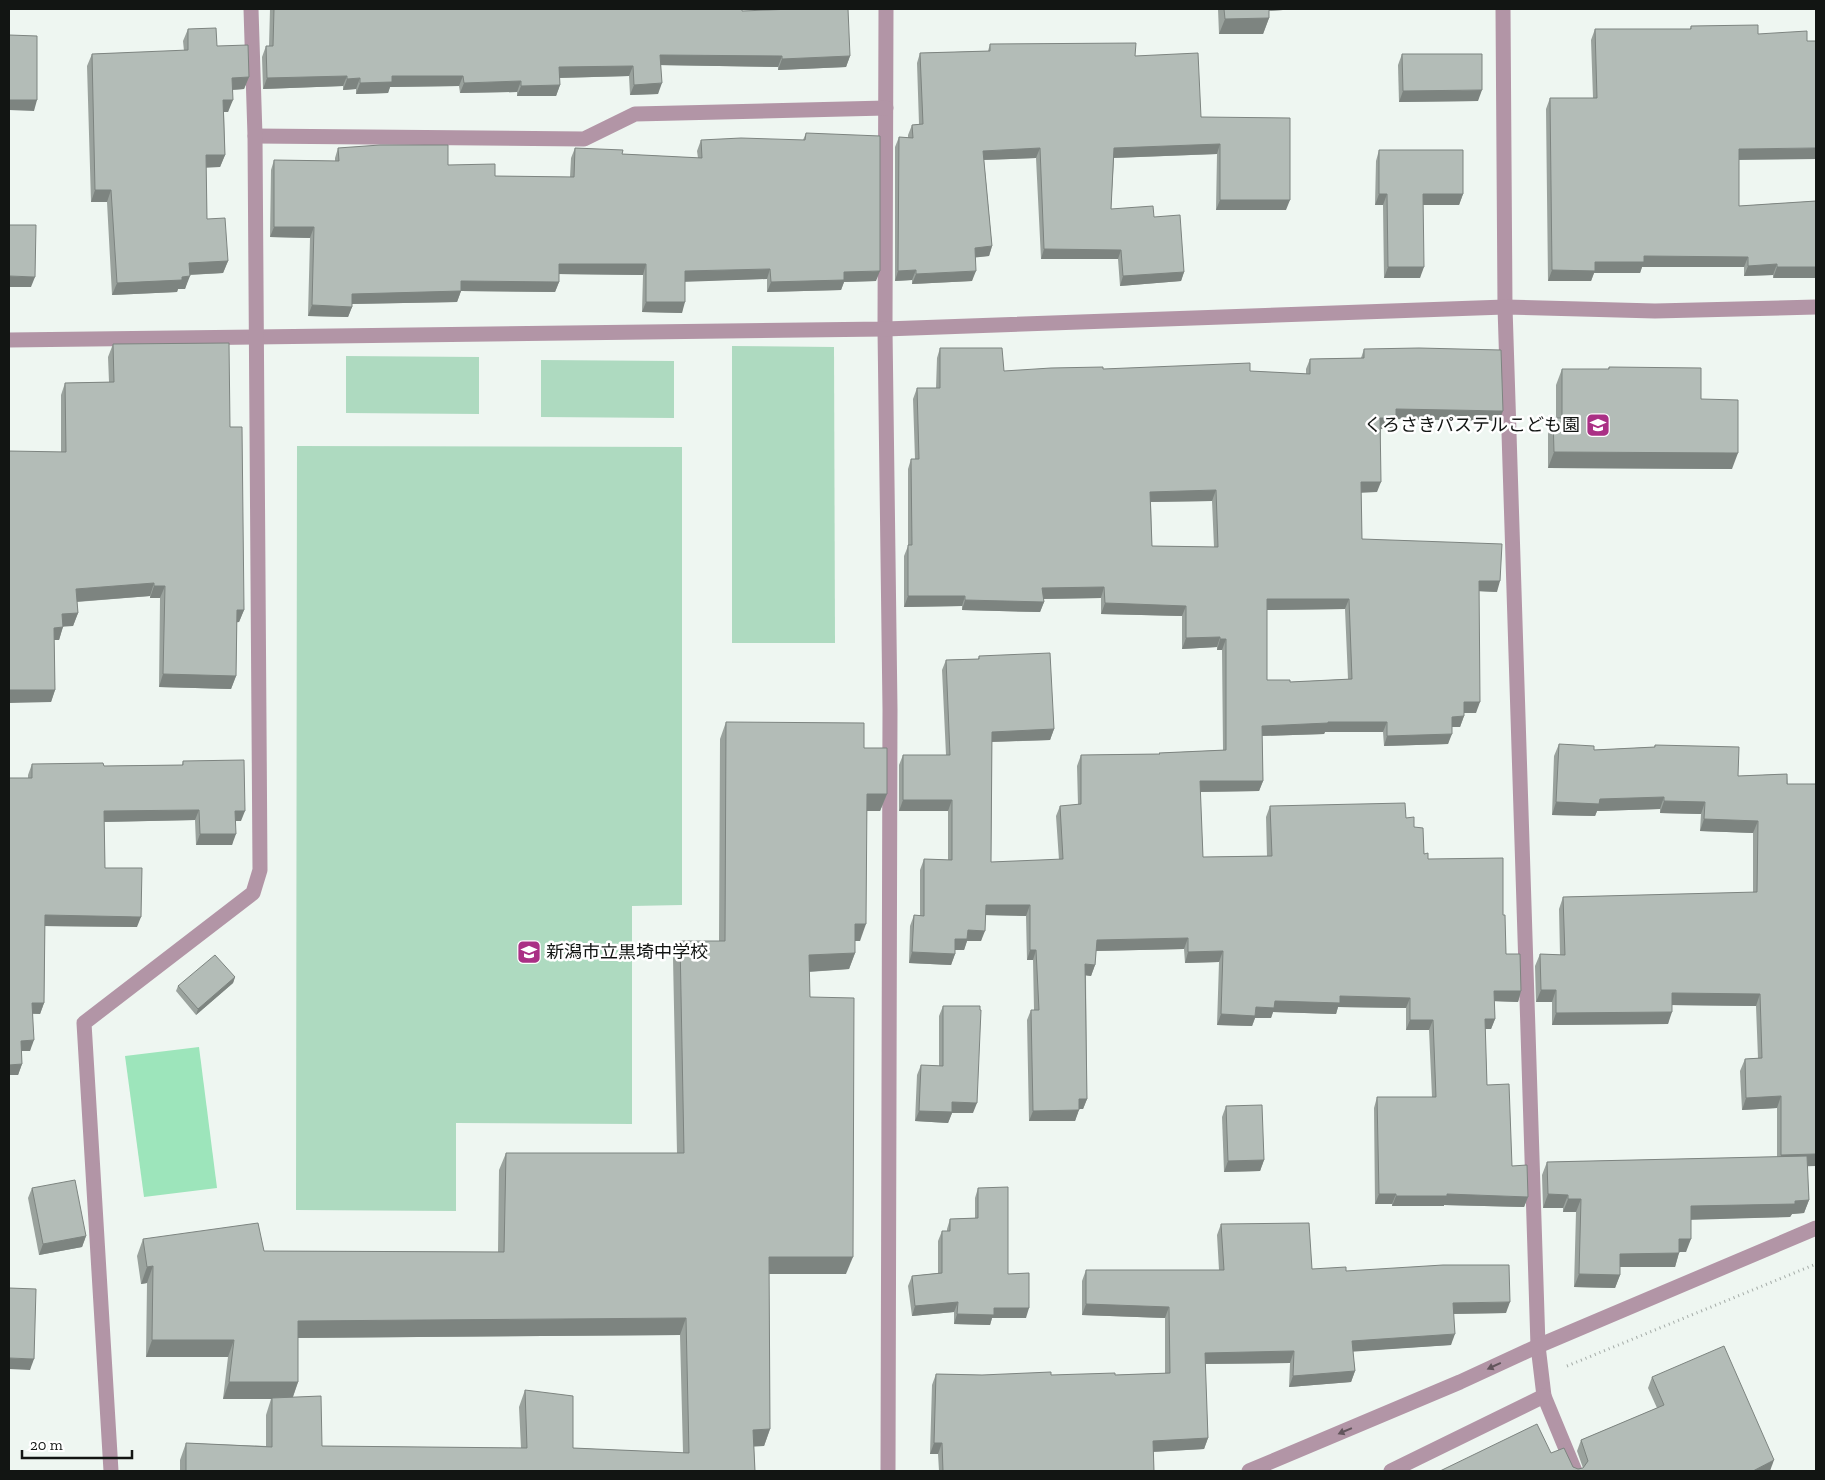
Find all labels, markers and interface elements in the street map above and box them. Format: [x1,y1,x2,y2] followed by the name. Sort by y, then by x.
[1585,412,1611,438] school or university icon: くろさきパステルこども園
[1364,414,1580,436] place label: くろさきパステルこども園
[516,939,542,965] school or university icon: 新潟市立黒埼中学校
[546,941,708,963] place label: 新潟市立黒埼中学校
[1487,1363,1501,1371] one-way arrow
[1338,1427,1352,1435] one-way arrow
[22,1428,132,1460] scale bar
[30,1436,63,1454] text: 20 m

